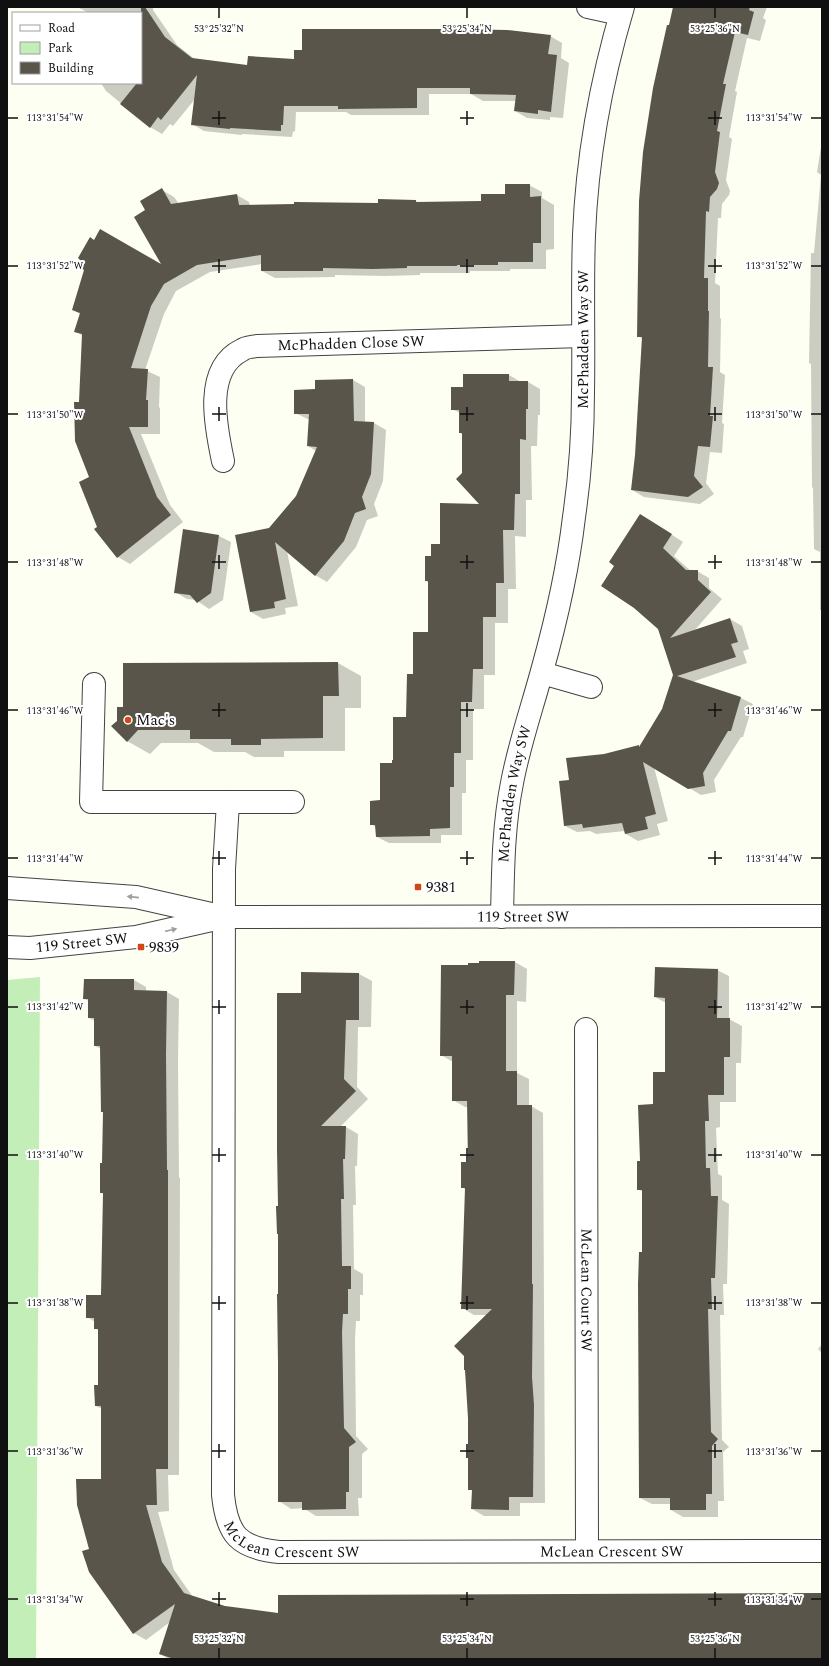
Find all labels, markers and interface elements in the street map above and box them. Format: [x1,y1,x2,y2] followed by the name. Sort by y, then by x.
[12,12,142,84] legend
[48,19,75,38] text: Road
[194,21,244,37] text: 53°25'32"N
[442,21,492,37] text: 53°25'34"N
[690,21,740,37] text: 53°25'36"N
[48,39,73,58] text: Park
[48,59,94,78] text: Building
[27,110,84,126] text: 113°31'54"W
[746,110,803,126] text: 113°31'54"W
[27,258,84,274] text: 113°31'52"W
[746,258,803,274] text: 113°31'52"W
[571,270,595,409] street label: McPhadden Way SW
[277,329,425,357] street label: McPhadden Close SW
[27,407,84,423] text: 113°31'50"W
[746,407,803,423] text: 113°31'50"W
[27,555,84,571] text: 113°31'48"W
[746,555,803,571] text: 113°31'48"W
[27,703,84,719] text: 113°31'46"W
[746,703,803,719] text: 113°31'46"W
[136,709,175,732] place label: Mac's
[123,715,133,725] marker: Mac's
[492,722,537,863] street label: McPhadden Way SW
[27,851,84,867] text: 113°31'44"W
[746,851,803,867] text: 113°31'44"W
[426,876,456,899] place label: 9381
[413,882,423,892] marker: 9381
[127,893,139,900] one-way arrow
[477,905,570,928] street label: 119 Street SW
[35,926,129,959] street label: 119 Street SW
[164,926,177,932] one-way arrow
[149,936,179,959] place label: 9839
[136,942,146,952] marker: 9839
[27,999,84,1015] text: 113°31'42"W
[746,999,803,1015] text: 113°31'42"W
[27,1147,84,1163] text: 113°31'40"W
[746,1147,803,1163] text: 113°31'40"W
[575,1228,598,1352] street label: McLean Court SW
[27,1295,84,1311] text: 113°31'38"W
[746,1295,803,1311] text: 113°31'38"W
[27,1444,84,1460] text: 113°31'36"W
[746,1444,803,1460] text: 113°31'36"W
[218,1516,360,1564] street label: McLean Crescent SW
[540,1540,684,1563] street label: McLean Crescent SW
[27,1592,84,1608] text: 113°31'34"W
[746,1592,803,1608] text: 113°31'34"W
[194,1631,244,1647] text: 53°25'32"N
[442,1631,492,1647] text: 53°25'34"N
[690,1631,740,1647] text: 53°25'36"N

